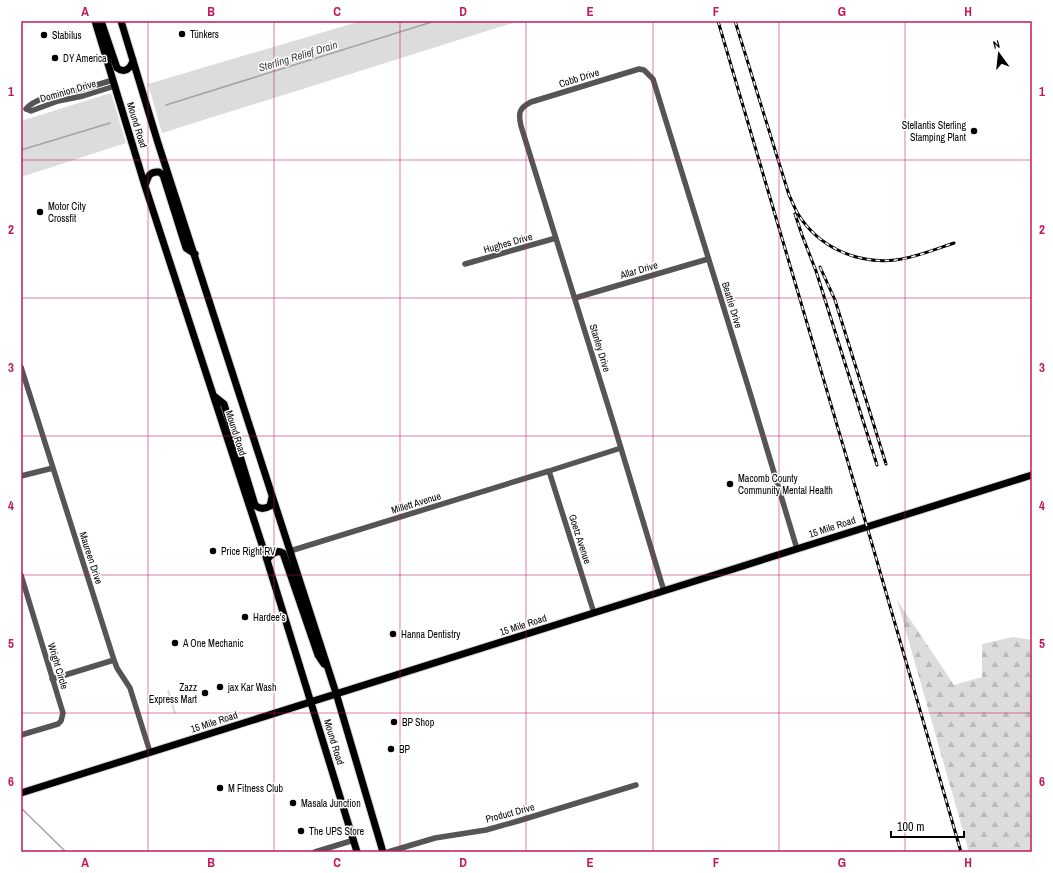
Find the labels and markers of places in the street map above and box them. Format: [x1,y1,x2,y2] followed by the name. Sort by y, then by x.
[190,28,219,41] place label: Tünkers
[52,29,82,42] place label: Stabilus
[177,29,187,39] marker: Tünkers
[39,30,49,40] marker: Stabilus
[63,52,107,65] place label: DY America
[50,53,60,63] marker: DY America
[902,119,967,144] place label: Stellantis Sterling Stamping Plant
[969,126,979,136] marker: Stellantis Sterling Stamping Plant
[48,200,87,225] place label: Motor City Crossfit
[35,207,45,217] marker: Motor City Crossfit
[738,472,833,497] place label: Macomb County Community Mental Health
[725,479,735,489] marker: Macomb County Community Mental Health
[221,545,276,558] place label: Price Right RV
[208,546,218,556] marker: Price Right RV
[253,611,286,624] place label: Hardee's
[240,612,250,622] marker: Hardee's
[401,628,461,641] place label: Hanna Dentistry
[388,629,398,639] marker: Hanna Dentistry
[182,637,244,650] place label: A One Mechanic
[170,638,180,648] marker: A One Mechanic
[149,681,198,706] place label: Zazz Express Mart
[227,681,276,694] place label: jax Kar Wash
[215,682,225,692] marker: jax Kar Wash
[200,688,210,698] marker: Zazz Express Mart
[402,716,435,729] place label: BP Shop
[389,717,399,727] marker: BP Shop
[399,743,410,756] place label: BP
[386,744,396,754] marker: BP
[228,782,284,795] place label: M Fitness Club
[215,783,225,793] marker: M Fitness Club
[301,797,361,810] place label: Masala Junction
[288,798,298,808] marker: Masala Junction
[309,825,365,838] place label: The UPS Store
[296,826,306,836] marker: The UPS Store

